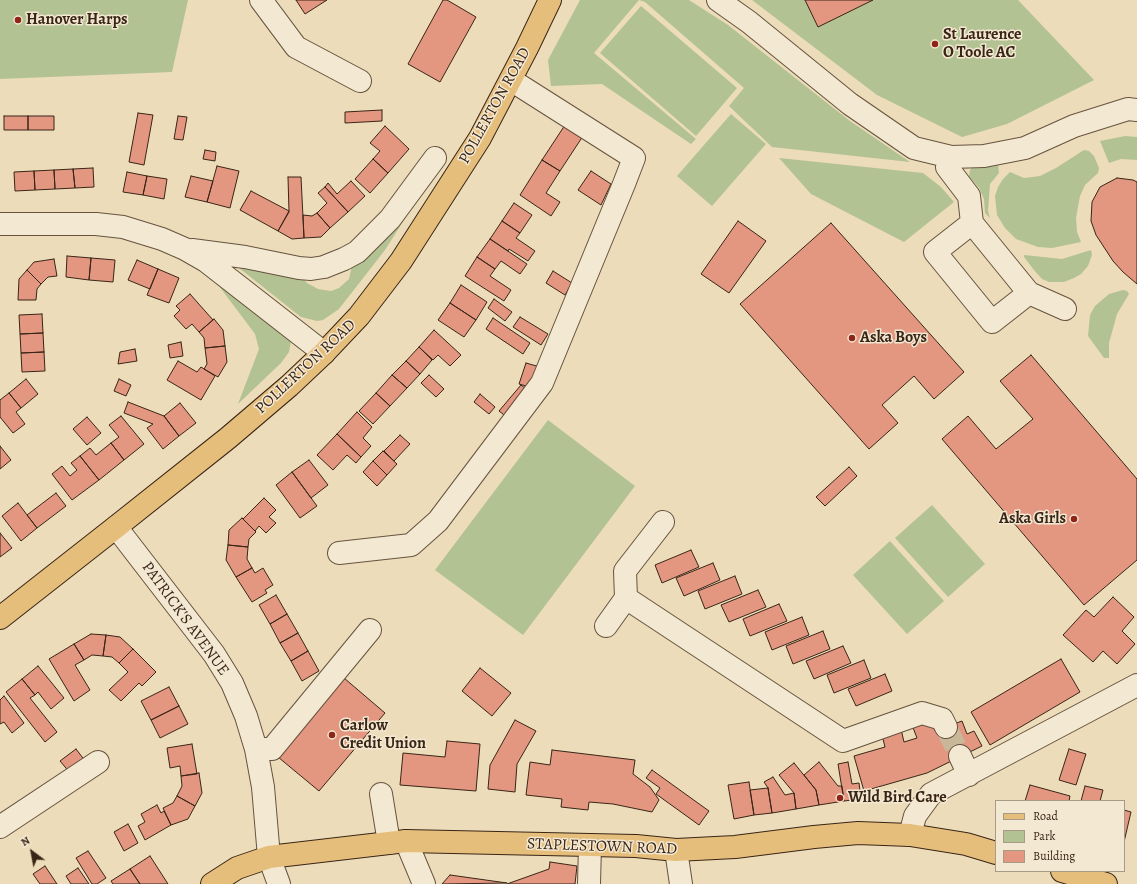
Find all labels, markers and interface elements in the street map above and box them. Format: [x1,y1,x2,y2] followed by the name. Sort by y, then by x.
[26,10,128,30] place label: Hanover Harps
[13,15,23,25] marker: Hanover Harps
[943,25,1022,63] place label: St Laurence O Toole AC
[930,39,940,49] marker: St Laurence O Toole AC
[455,44,535,168] street label: POLLERTON ROAD
[252,316,360,418] street label: POLLERTON ROAD
[860,328,927,348] place label: Aska Boys
[847,333,857,343] marker: Aska Boys
[999,509,1066,529] place label: Aska Girls
[1069,514,1079,524] marker: Aska Girls
[137,558,233,680] street label: PATRICK'S AVENUE
[340,716,426,754] place label: Carlow Credit Union
[327,730,337,740] marker: Carlow Credit Union
[848,788,947,808] place label: Wild Bird Care
[835,793,845,803] marker: Wild Bird Care
[995,800,1125,872] legend
[1033,808,1058,824] text: Road
[1033,828,1056,844] text: Park
[12,832,52,872] north arrow
[18,833,33,850] text: N
[526,835,678,859] street label: STAPLESTOWN ROAD
[1033,848,1075,864] text: Building

